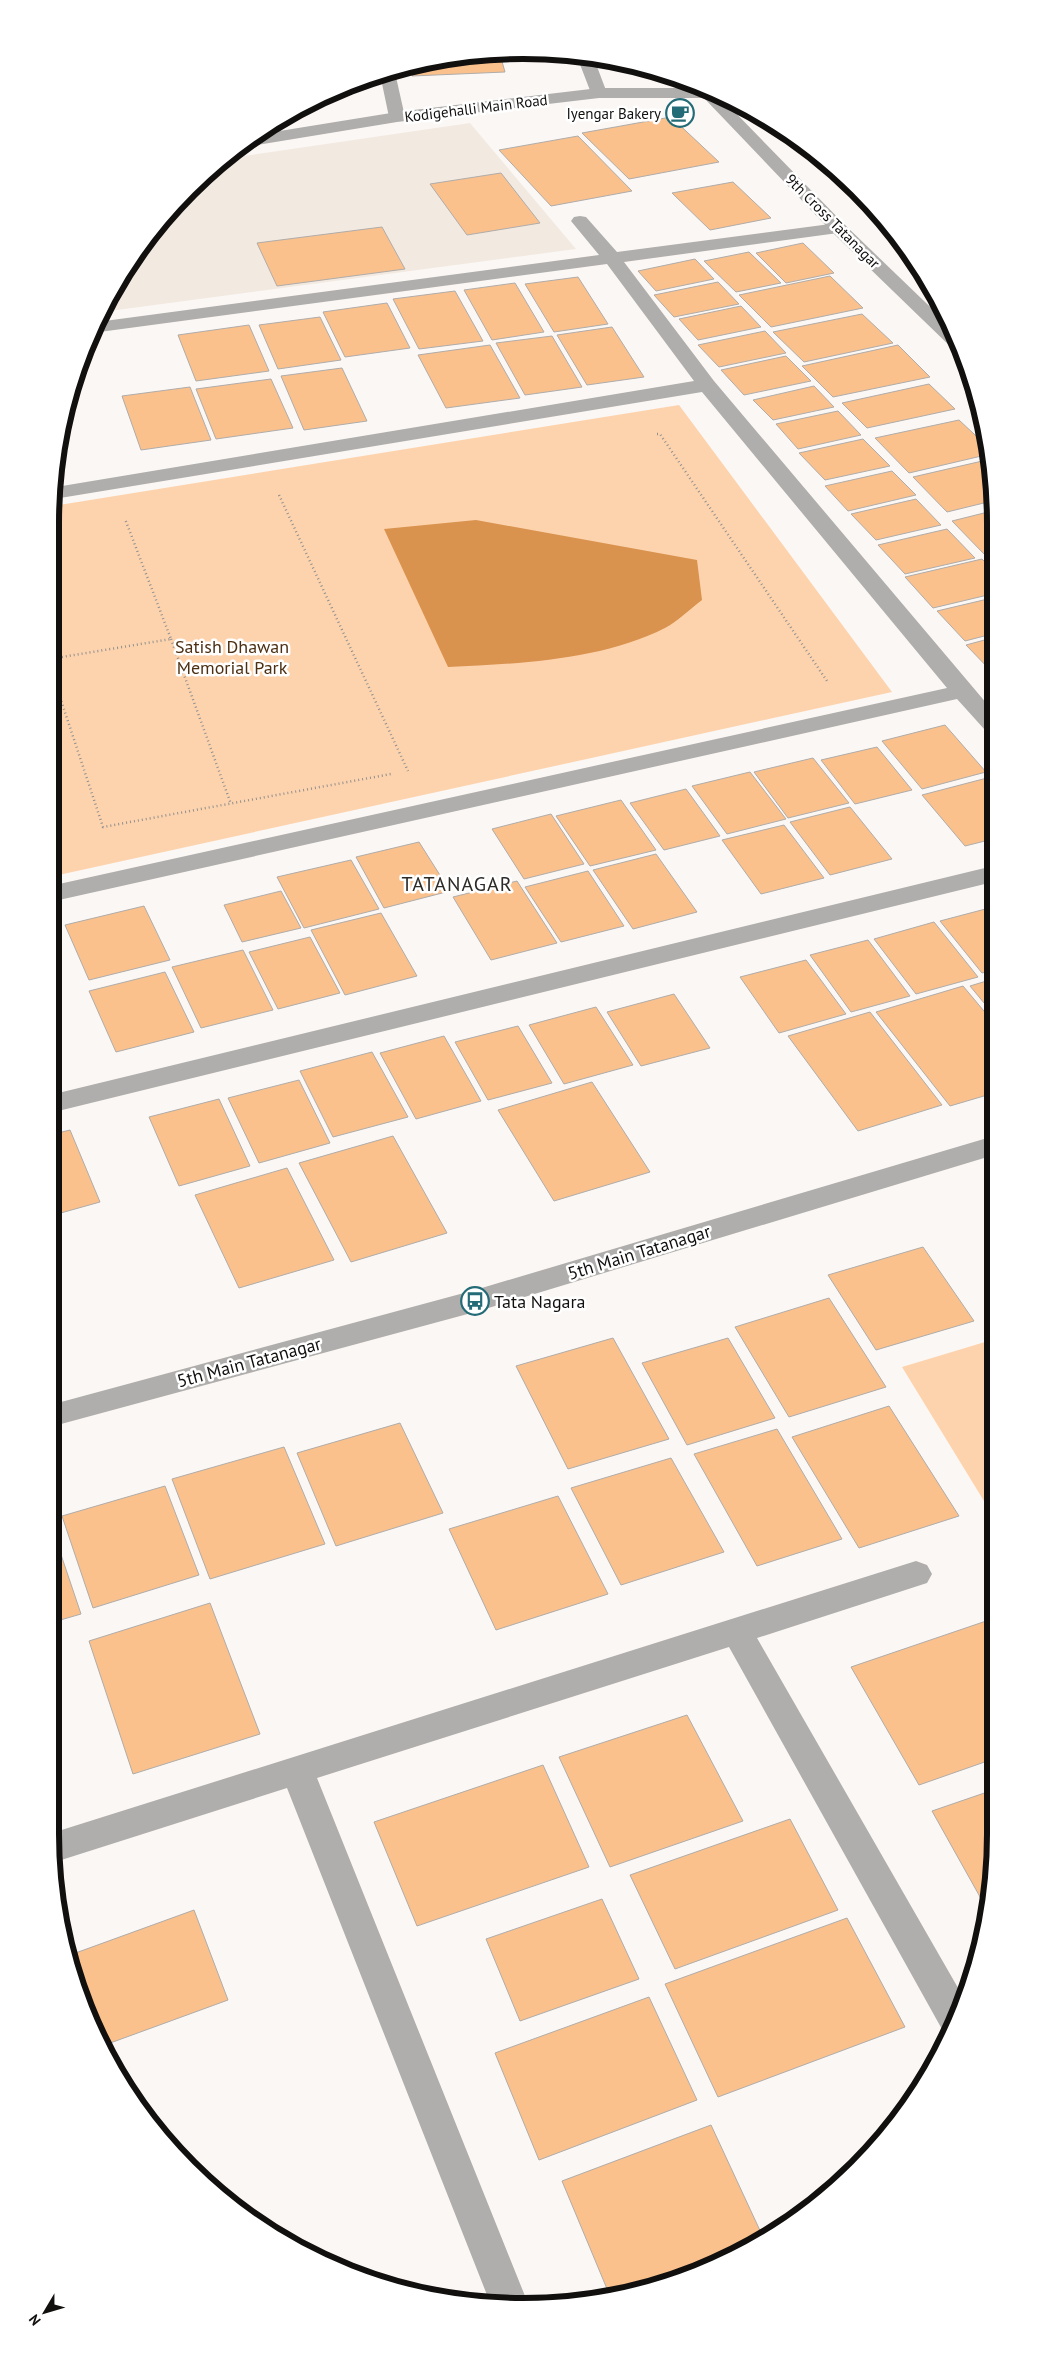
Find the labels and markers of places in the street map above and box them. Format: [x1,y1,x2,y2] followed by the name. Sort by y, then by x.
[665,98,695,128] cafe icon: Iyengar Bakery
[566,104,661,123] place label: Iyengar Bakery
[460,1286,490,1316] bus stop icon: Tata Nagara
[494,1290,586,1313] place label: Tata Nagara

